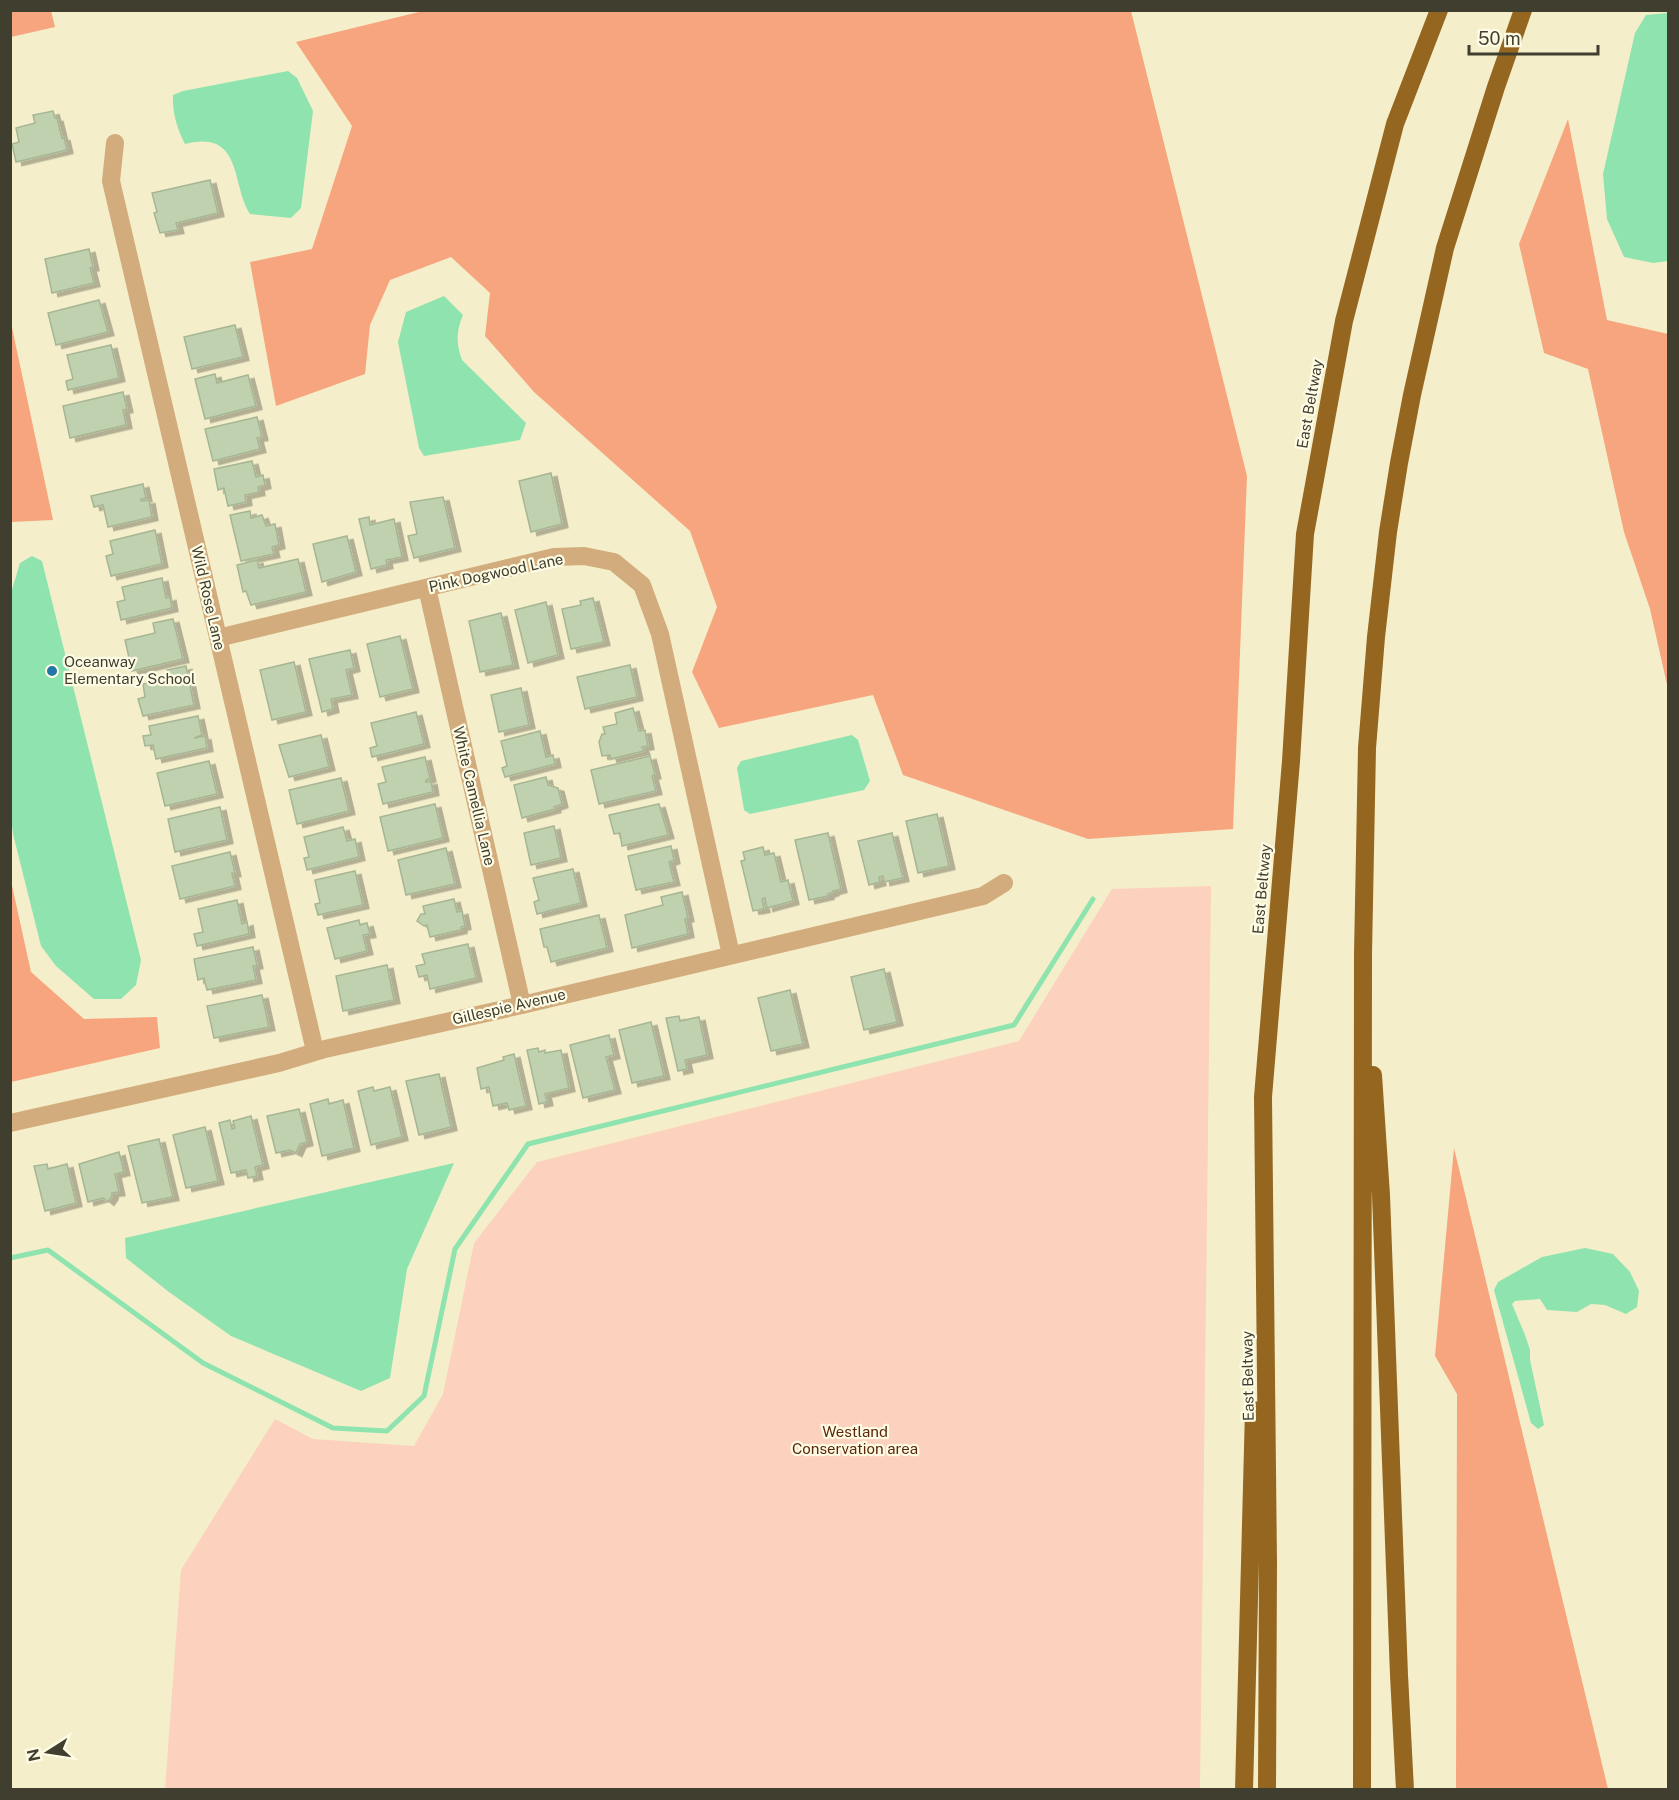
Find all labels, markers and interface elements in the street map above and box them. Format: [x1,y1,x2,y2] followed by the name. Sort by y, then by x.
[1469,18,1598,56] scale bar
[1478,28,1521,49] text: 50 m
[1293,358,1326,450] street label: East Beltway
[188,544,229,652] street label: Wild Rose Lane
[427,550,565,595] street label: Pink Dogwood Lane
[64,653,196,687] place label: Oceanway Elementary School
[45,664,59,678] marker: Oceanway Elementary School
[450,724,499,867] street label: White Camellia Lane
[1249,843,1274,935] street label: East Beltway
[451,985,567,1028] street label: Gillespie Avenue
[1238,1331,1257,1421] street label: East Beltway
[792,1423,918,1457] park label: Westland Conservation area
[18,1722,78,1782] north arrow
[23,1747,44,1763] text: N

